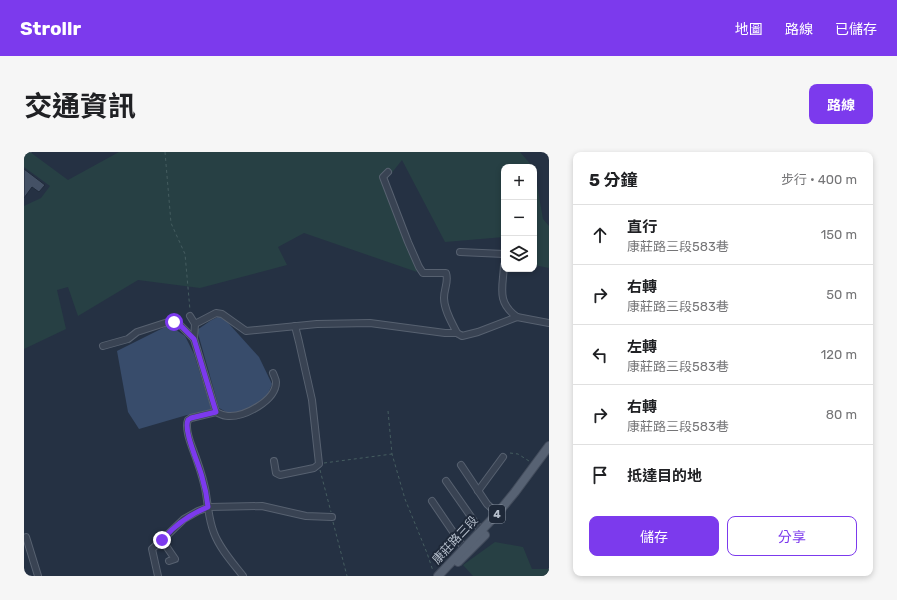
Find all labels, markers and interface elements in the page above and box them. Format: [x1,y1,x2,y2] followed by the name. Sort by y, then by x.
[20,17,81,40] text: Strollr
[735,21,763,38] text: 地圖
[785,21,813,38] text: 路線
[835,21,877,38] text: 已儲存
[809,84,873,124] button: 路線
[24,90,136,123] text: 交通資訊
[501,164,537,272] map controls
[501,164,537,200] button: +
[589,170,638,190] text: 5 分鐘
[781,172,857,187] text: 步行 · 400 m
[501,200,537,236] button: −
[627,218,657,236] text: 直行
[589,224,611,246] icon: ahead
[821,227,857,242] text: 150 m
[501,236,537,272] button: layers
[627,239,729,254] text: 康莊路三段583巷
[627,278,657,296] text: 右轉
[589,284,611,306] icon: right
[826,287,857,302] text: 50 m
[627,299,729,314] text: 康莊路三段583巷
[165,313,183,331] route start
[627,338,657,356] text: 左轉
[589,344,611,366] icon: left
[821,347,857,362] text: 120 m
[627,359,729,374] text: 康莊路三段583巷
[627,398,657,416] text: 右轉
[589,404,611,426] icon: right
[826,407,857,422] text: 80 m
[627,419,729,434] text: 康莊路三段583巷
[589,464,611,486] icon: arrive
[627,467,702,485] text: 抵達目的地
[489,505,505,523] road number: 4
[429,513,481,567] street label: 康莊路三段
[589,516,719,556] button: 儲存
[727,516,857,556] button: 分享
[153,531,171,549] route end

